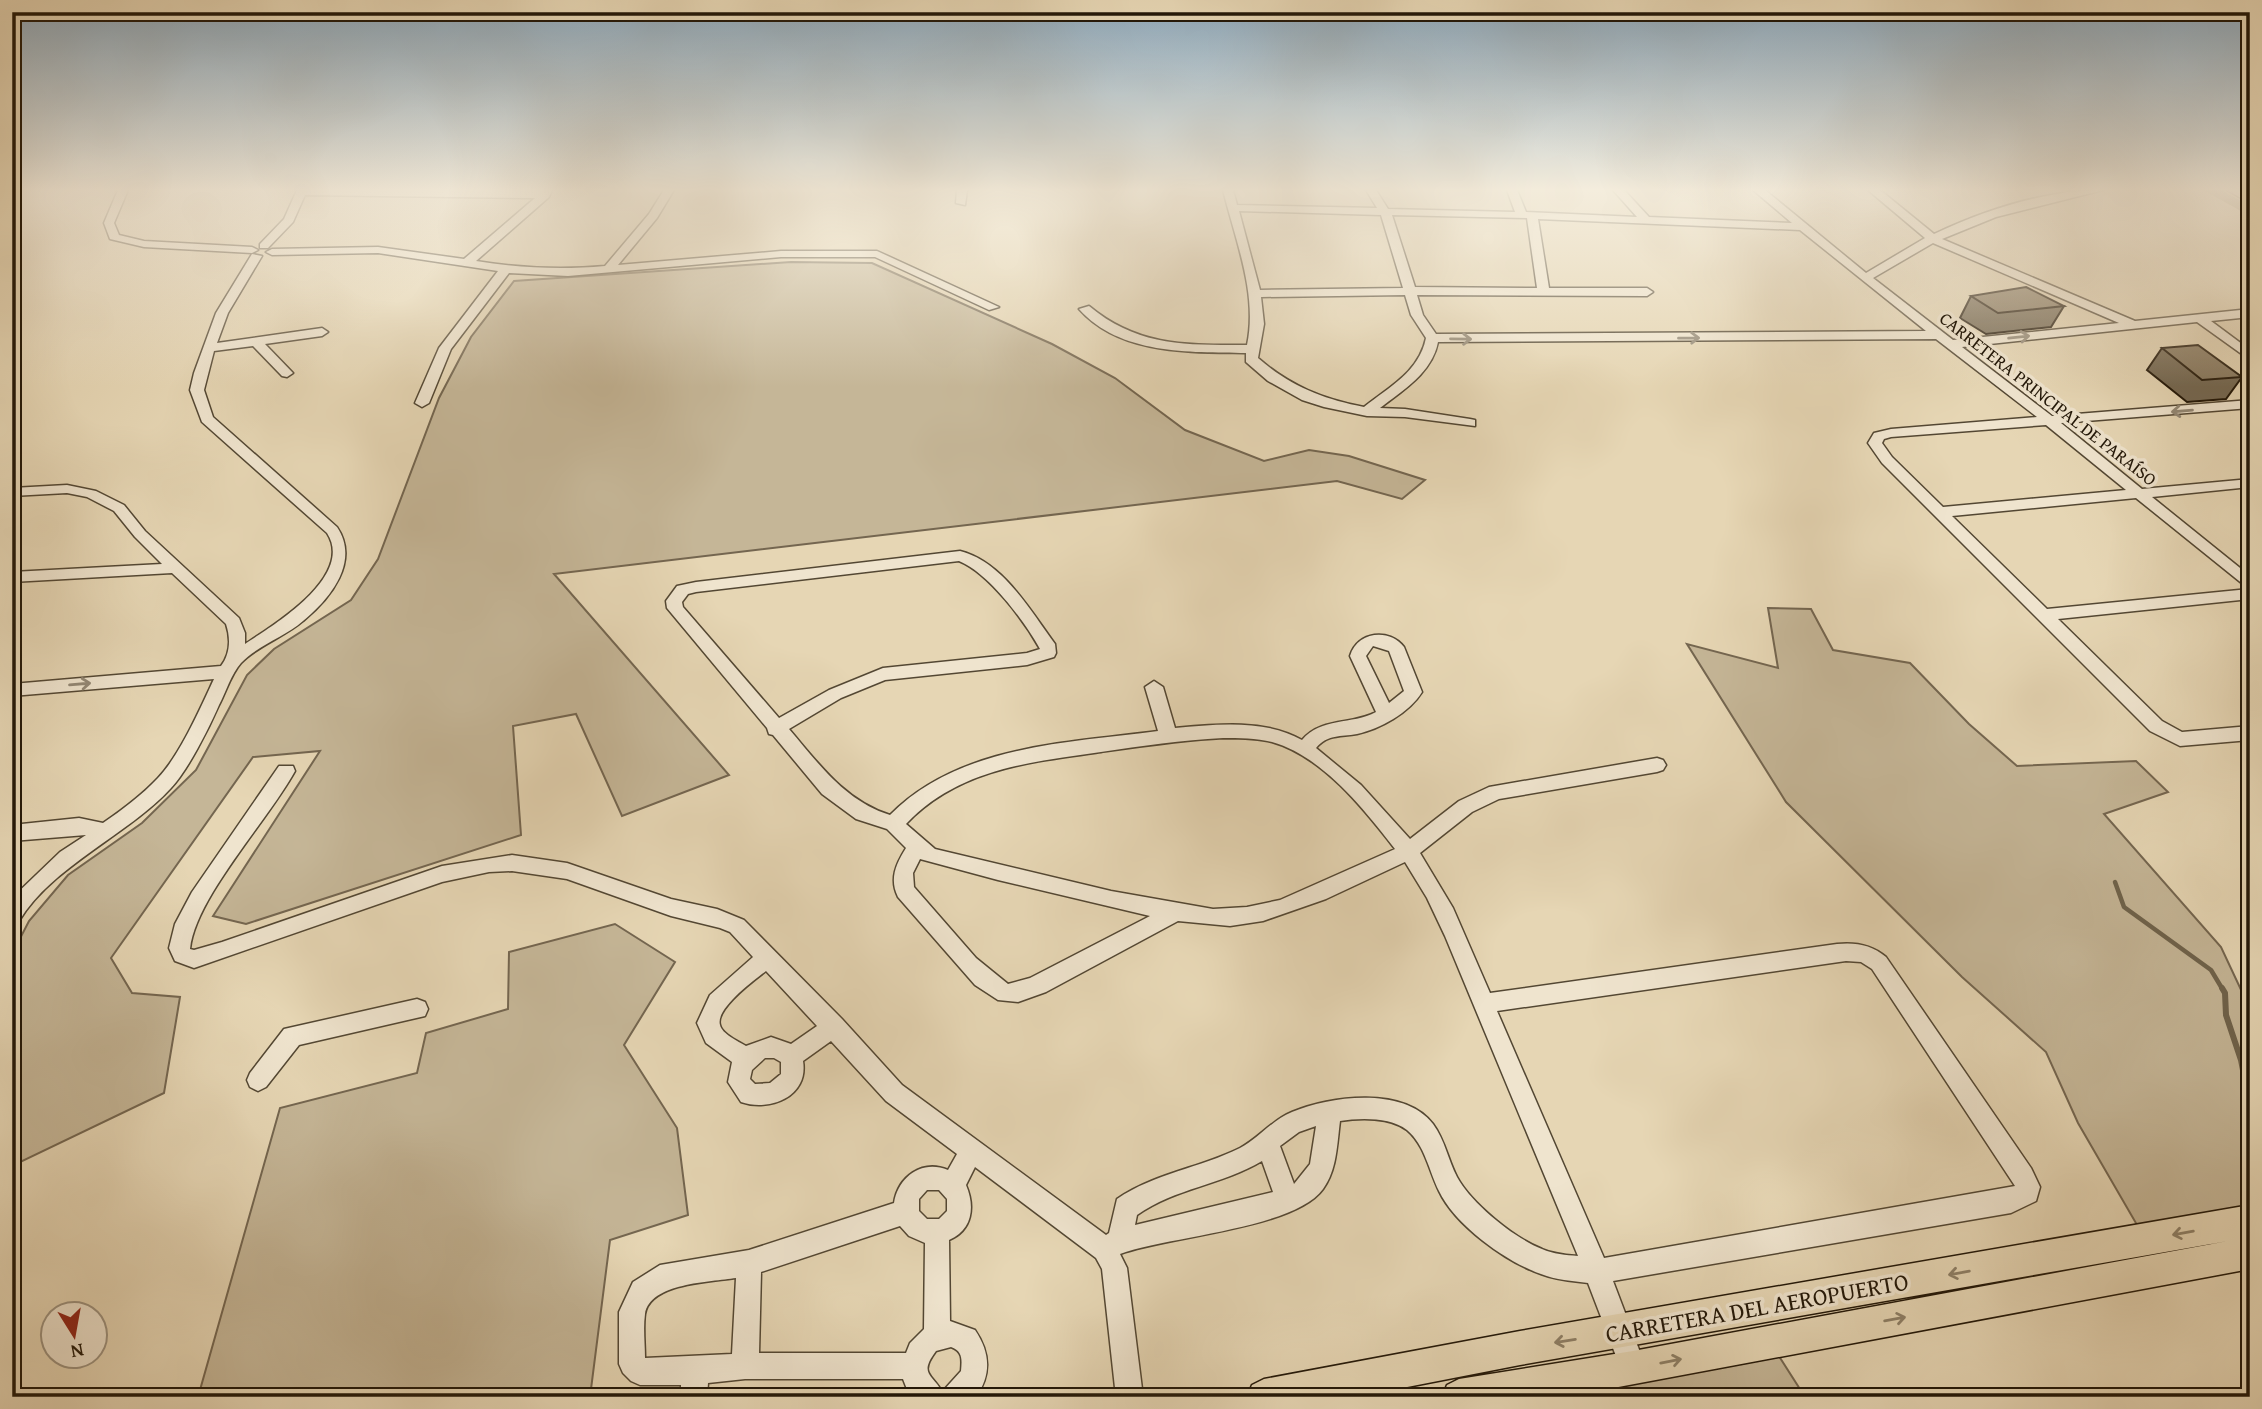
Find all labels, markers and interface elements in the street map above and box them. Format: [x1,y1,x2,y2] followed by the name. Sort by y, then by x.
[1934,305,2163,492] street label: CARRETERA PRINCIPAL DE PARAÍSO
[2008,330,2030,343] one-way arrow
[1449,332,1472,346] one-way arrow
[1677,332,1700,345] one-way arrow
[2171,405,2194,418] one-way arrow
[68,677,91,690] one-way arrow
[2172,1227,2195,1240] one-way arrow
[1603,1264,1911,1351] street label: CARRETERA DEL AEROPUERTO
[1948,1267,1971,1280] one-way arrow
[38,1300,108,1370] north arrow
[1883,1312,1906,1325] one-way arrow
[1555,1335,1577,1348] one-way arrow
[68,1337,86,1367] text: N
[1659,1353,1682,1367] one-way arrow

